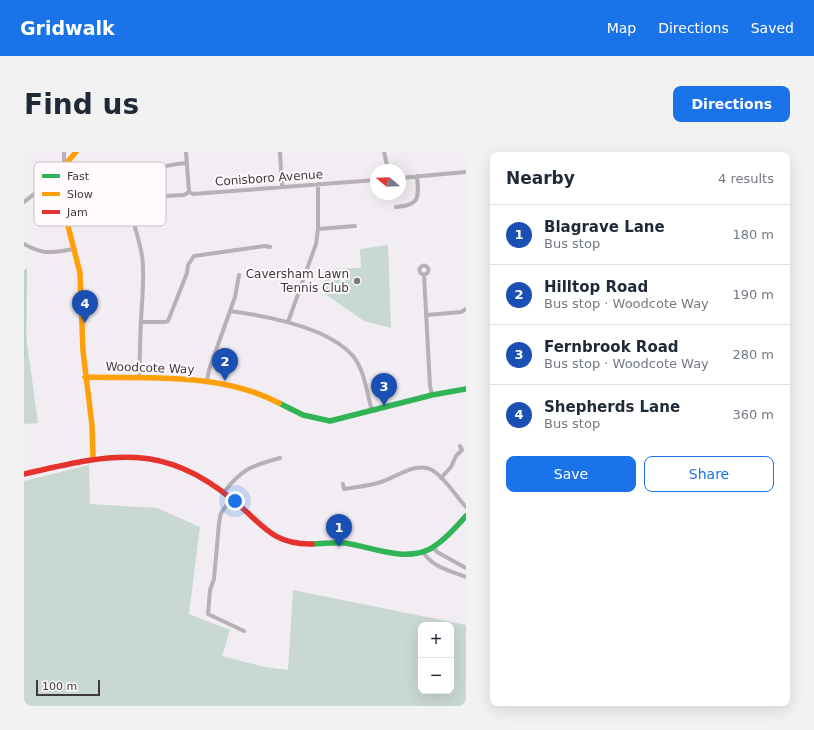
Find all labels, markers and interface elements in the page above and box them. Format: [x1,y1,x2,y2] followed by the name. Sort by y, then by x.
[20,17,115,39] text: Gridwalk
[607,20,636,36] text: Map
[658,20,729,36] text: Directions
[751,20,794,36] text: Saved
[673,86,790,122] button: Directions
[24,88,139,121] text: Find us
[34,162,166,226] legend
[370,164,406,200] north arrow
[215,167,323,189] street label: Conisboro Avenue
[506,168,575,188] text: Nearby
[67,170,90,183] text: Fast
[718,171,774,186] text: 4 results
[67,188,93,201] text: Slow
[66,206,88,219] text: Jam
[544,218,665,236] text: Blagrave Lane
[514,227,524,242] text: 1
[732,227,774,242] text: 180 m
[544,236,600,251] text: Bus stop
[246,267,349,295] place label: Caversham Lawn Tennis Club
[352,276,362,286] marker: Caversham Lawn Tennis Club
[544,278,648,296] text: Hilltop Road
[514,287,524,302] text: 2
[732,287,774,302] text: 190 m
[72,290,98,323] pin: 4
[544,296,709,311] text: Bus stop · Woodcote Way
[544,338,679,356] text: Fernbrook Road
[514,347,524,362] text: 3
[732,347,774,362] text: 280 m
[212,348,238,381] pin: 2
[544,356,709,371] text: Bus stop · Woodcote Way
[105,359,195,377] street label: Woodcote Way
[371,373,397,406] pin: 3
[544,398,680,416] text: Shepherds Lane
[514,407,524,422] text: 4
[732,407,774,422] text: 360 m
[544,416,600,431] text: Bus stop
[506,456,636,492] button: Save
[644,456,774,492] button: Share
[225,491,245,511] your location
[326,514,352,547] pin: 1
[418,622,454,694] map controls
[418,622,454,658] button: +
[418,658,454,694] button: −
[36,678,100,697] scale bar
[42,680,77,693] text: 100 m

